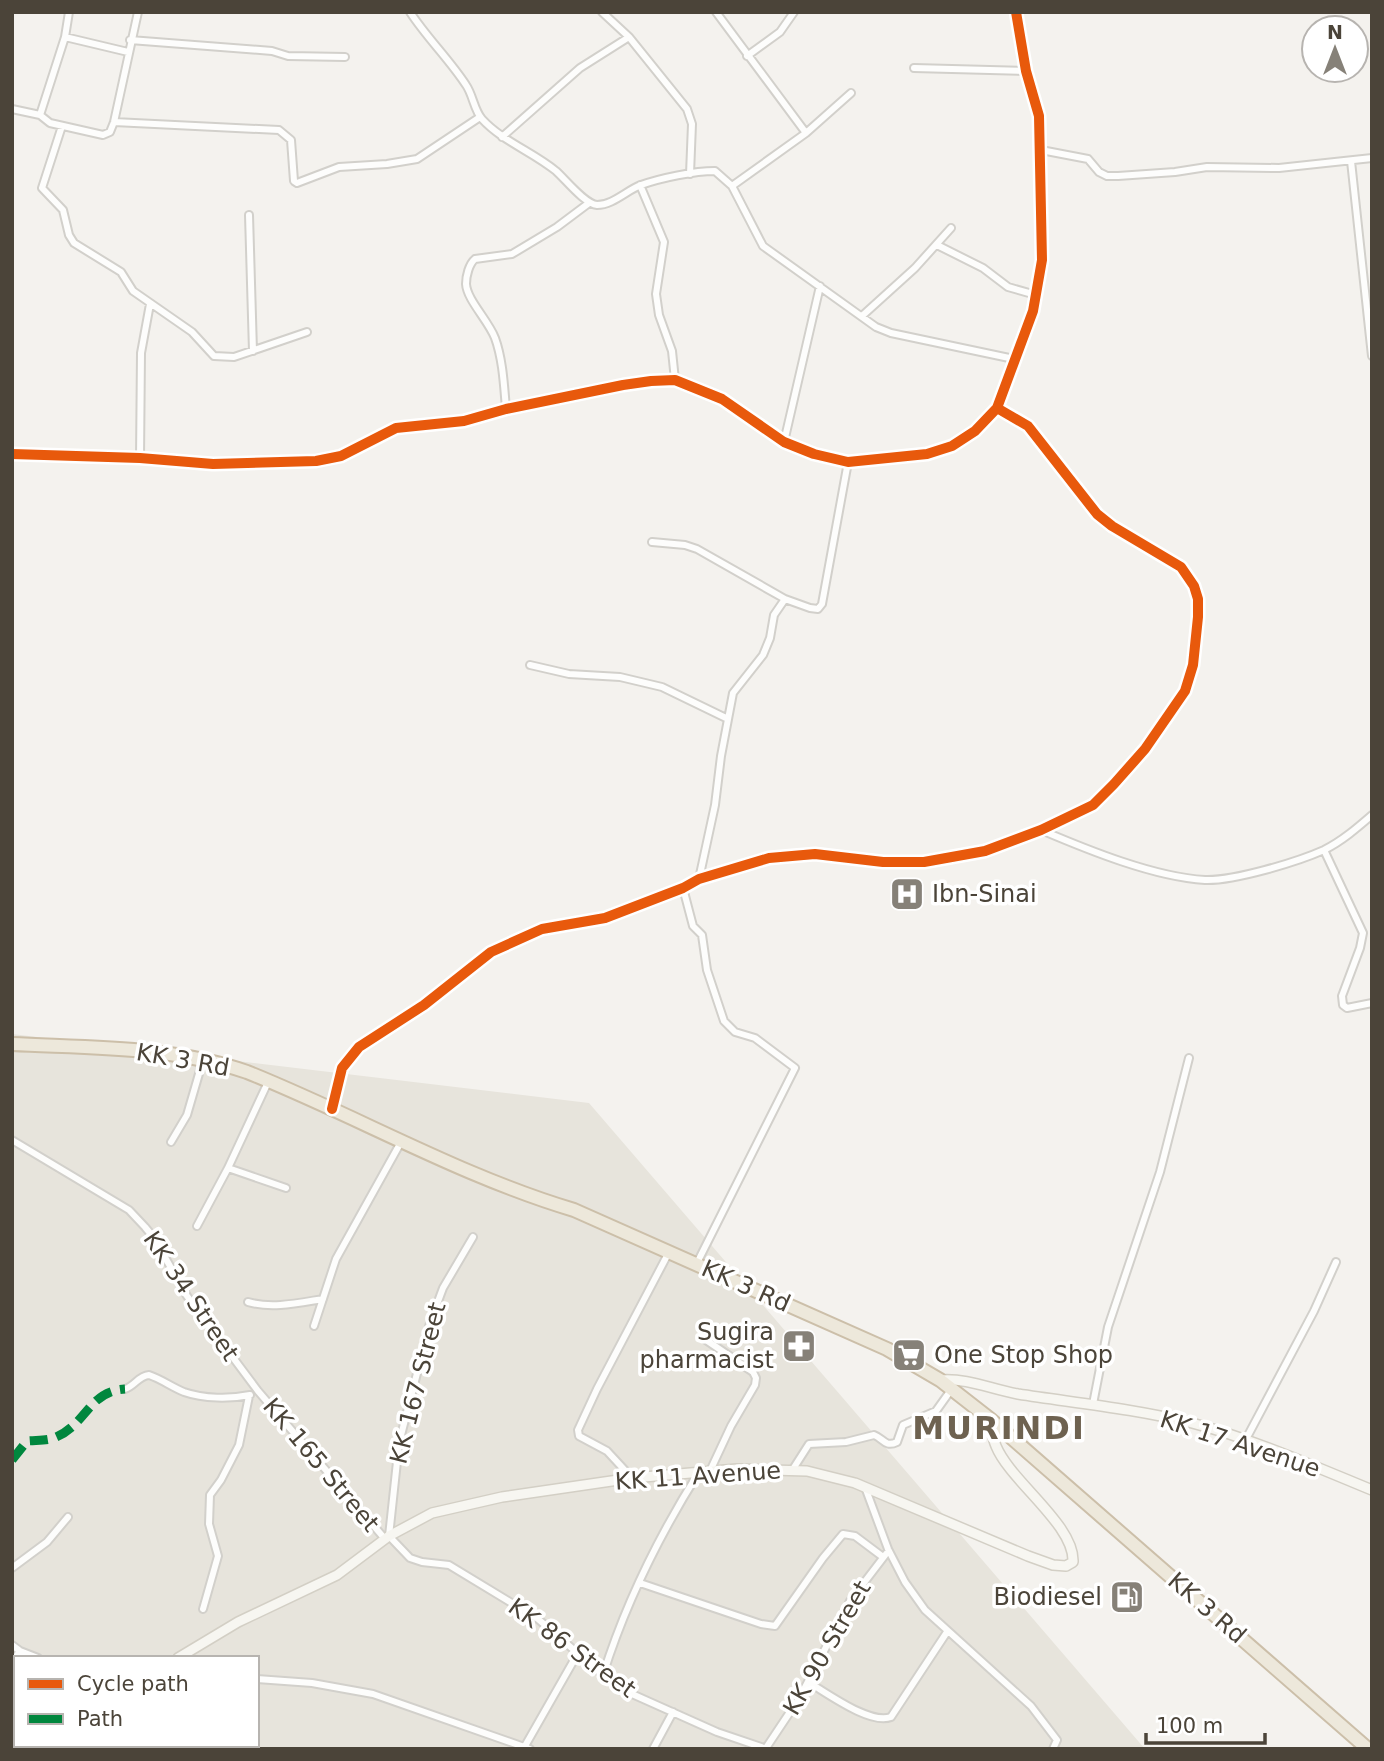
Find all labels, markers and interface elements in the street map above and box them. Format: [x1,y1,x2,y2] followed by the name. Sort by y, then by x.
[1300,14,1370,84] north arrow
[1327,21,1343,43] text: N
[888,875,926,913] hospital icon: Ibn-Sinai
[932,880,1037,908] place label: Ibn-Sinai
[134,1038,232,1082] street label: KK 3 Rd
[137,1226,245,1366] street label: KK 34 Street
[697,1254,795,1318] street label: KK 3 Rd
[384,1299,452,1467] street label: KK 167 Street
[640,1318,774,1374] place label: Sugira pharmacist
[780,1327,818,1365] pharmacy icon: Sugira pharmacist
[890,1336,928,1374] supermarket icon: One Stop Shop
[934,1341,1113,1369] place label: One Stop Shop
[257,1393,385,1537] street label: KK 165 Street
[1157,1405,1323,1483] street label: KK 17 Avenue
[912,1409,1086,1447] district label: MURINDI
[614,1456,782,1496] street label: KK 11 Avenue
[1162,1567,1252,1649] street label: KK 3 Rd
[777,1576,877,1720] street label: KK 90 Street
[1108,1578,1146,1616] fuel station icon: Biodiesel
[994,1583,1102,1611] place label: Biodiesel
[503,1593,641,1703] street label: KK 86 Street
[14,1656,259,1747] legend
[77,1672,189,1696] text: Cycle path
[1146,1702,1265,1746] scale bar
[77,1707,123,1731] text: Path
[1156,1714,1223,1738] text: 100 m

